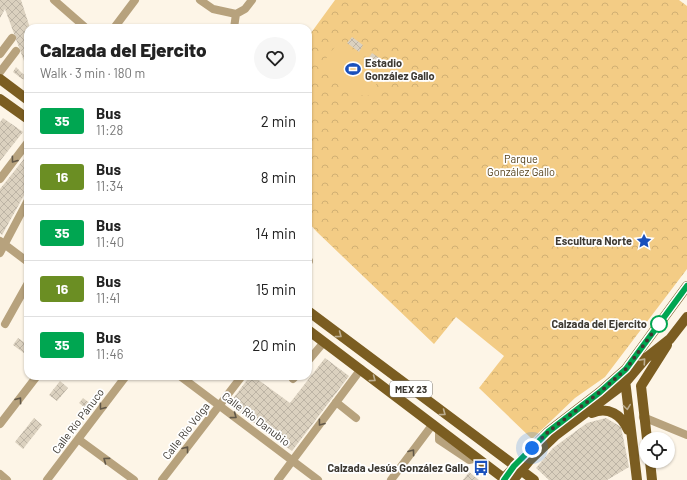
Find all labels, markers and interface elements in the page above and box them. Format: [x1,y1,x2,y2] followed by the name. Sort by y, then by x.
[254,37,296,79] button: heart
[40,38,207,61] text: Calzada del Ejercito
[365,56,435,82] place label: Estadio González Gallo
[344,60,362,78] sports icon: Estadio González Gallo
[40,65,145,81] text: Walk · 3 min · 180 m
[96,104,121,122] text: Bus
[54,112,70,129] text: 35
[261,112,296,130] text: 2 min
[96,122,123,138] text: 11:28
[487,152,555,178] park label: Parque González Gallo
[12,156,19,163] one-way arrow
[96,160,121,178] text: Bus
[56,168,68,185] text: 16
[261,168,296,186] text: 8 min
[96,178,123,194] text: 11:34
[96,216,121,234] text: Bus
[54,224,70,241] text: 35
[255,224,296,242] text: 14 min
[635,232,653,250] place icon: Escultura Norte
[96,234,124,250] text: 11:40
[555,234,632,247] place label: Escultura Norte
[96,272,121,290] text: Bus
[56,280,68,297] text: 16
[256,280,296,298] text: 15 min
[96,290,120,306] text: 11:41
[650,315,668,333] marker: Calzada del Ejercito
[551,317,647,330] place label: Calzada del Ejercito
[96,328,121,346] text: Bus
[335,330,342,337] one-way arrow
[54,336,70,353] text: 35
[252,336,296,354] text: 20 min
[96,346,123,362] text: 11:46
[639,359,646,366] one-way arrow
[368,374,375,381] one-way arrow
[390,381,432,397] road number: MEX 23
[49,386,106,456] street label: Calle Río Pánuco
[220,389,293,448] street label: Calle Río Danubio
[14,398,21,405] one-way arrow
[159,400,212,462] street label: Calle Río Volga
[100,403,107,410] one-way arrow
[622,404,631,410] one-way arrow
[439,408,446,415] one-way arrow
[229,411,236,418] one-way arrow
[318,419,325,426] one-way arrow
[639,432,675,468] map controls
[639,432,675,468] button: locate
[522,438,542,458] your location
[181,447,188,454] one-way arrow
[407,449,415,456] one-way arrow
[103,457,110,465] one-way arrow
[472,459,490,477] bus stop icon: Calzada Jesús González Gallo
[327,461,469,474] place label: Calzada Jesús González Gallo

